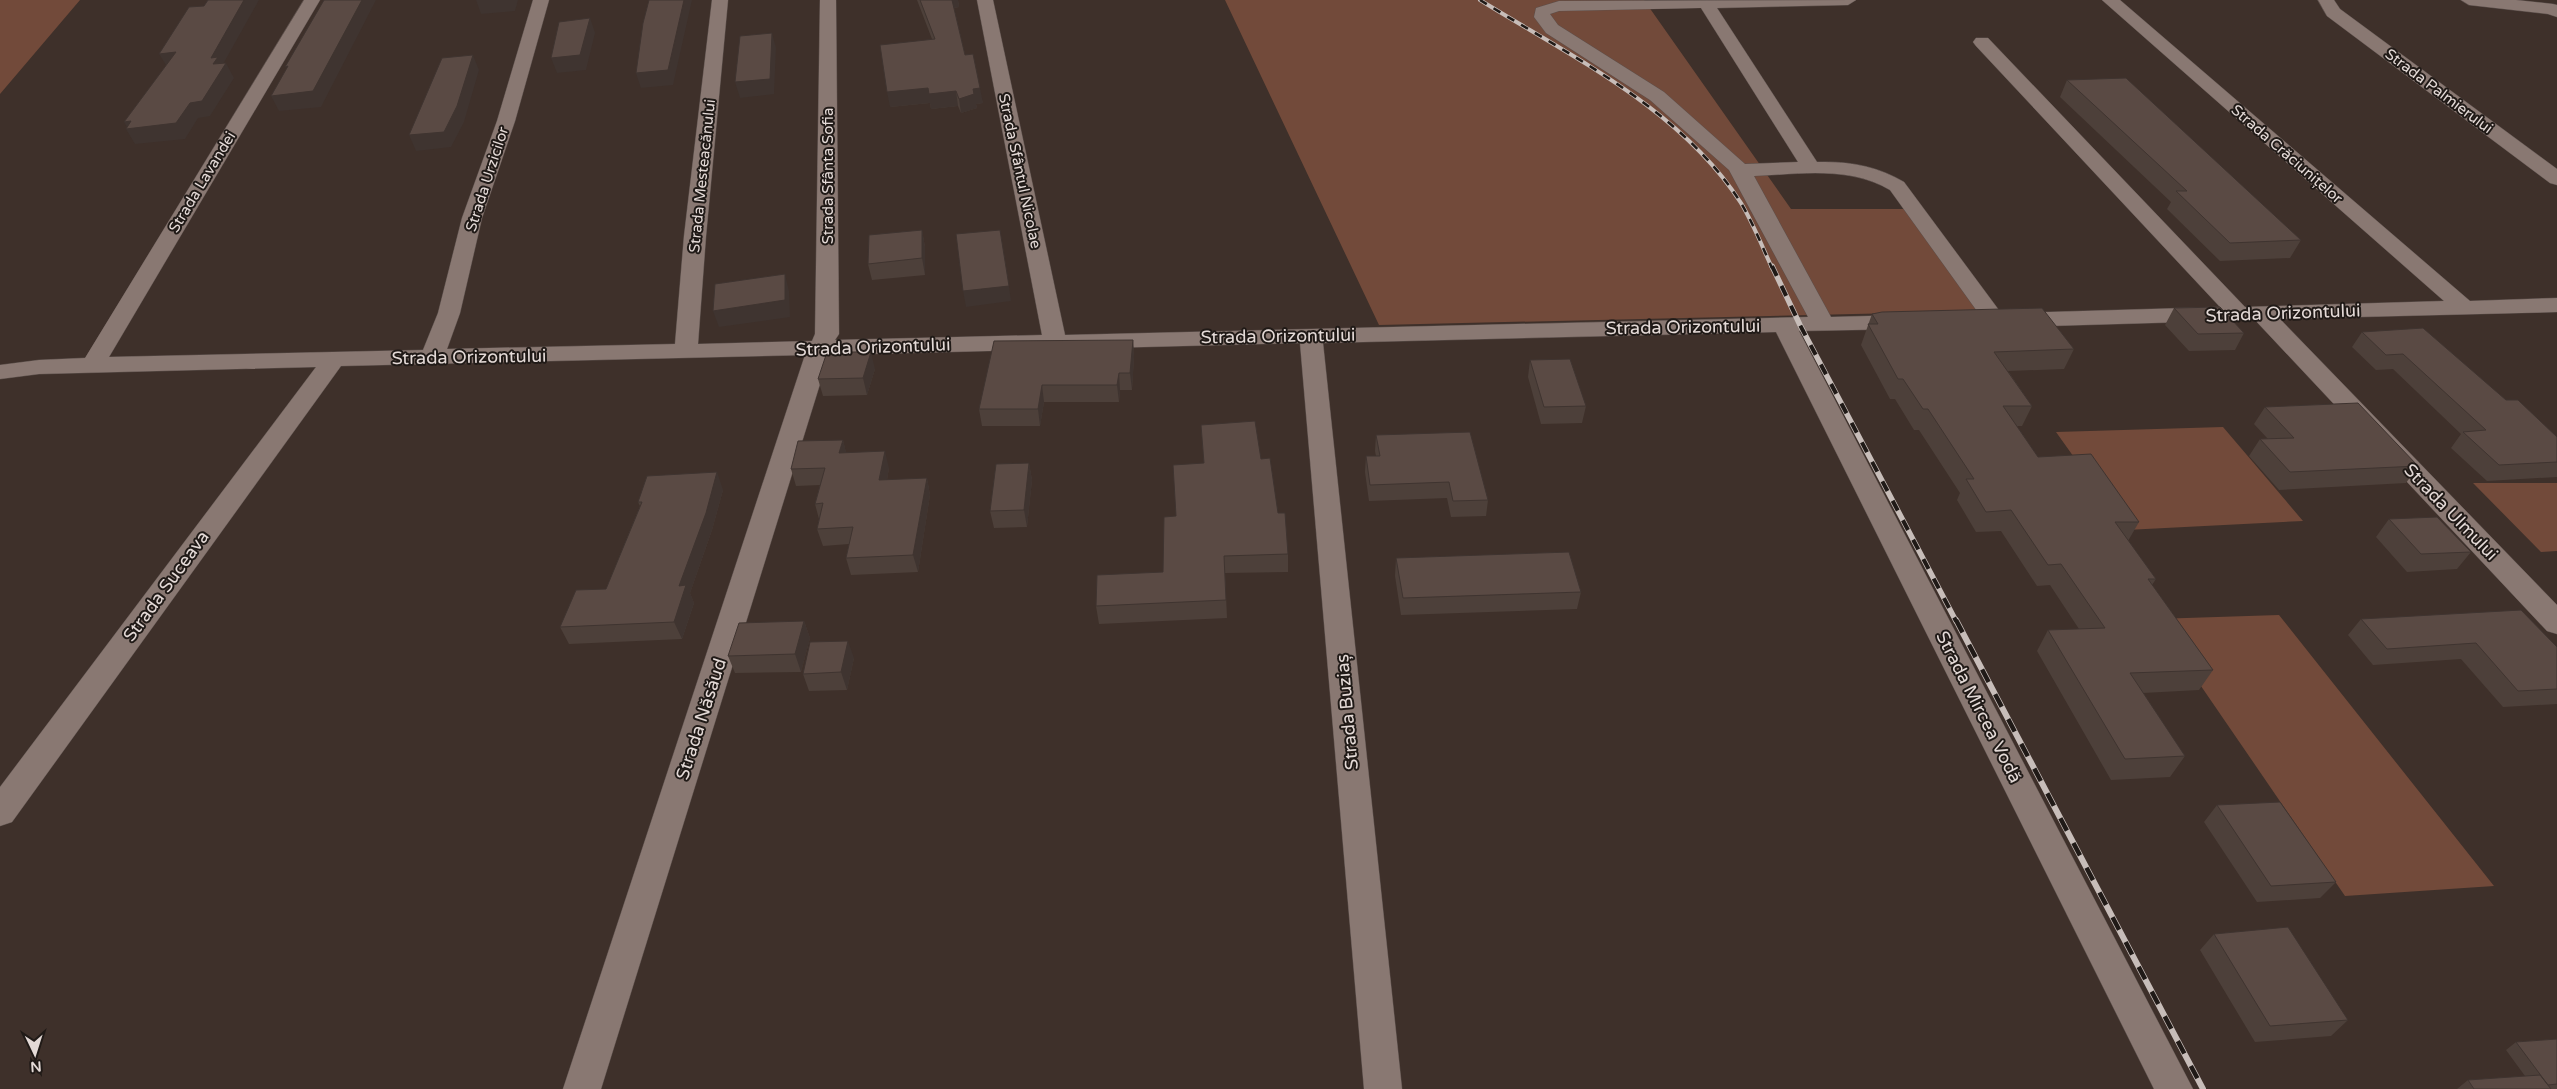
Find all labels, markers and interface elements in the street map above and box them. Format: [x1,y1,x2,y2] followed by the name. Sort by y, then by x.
[2382,45,2496,137] street label: Strada Palmierului
[995,92,1045,250] street label: Strada Sfântul Nicolae
[685,98,719,254] street label: Strada Mesteacănului
[2228,101,2347,207] street label: Strada Crăciunițelor
[819,108,837,244] street label: Strada Sfânta Sofia
[462,124,512,234] street label: Strada Urzicilor
[165,128,239,236] street label: Strada Lavandei
[2205,299,2361,327] street label: Strada Orizontului
[1605,315,1761,339] street label: Strada Orizontului
[1200,324,1356,348] street label: Strada Orizontului
[795,333,951,361] street label: Strada Orizontului
[391,345,547,369] street label: Strada Orizontului
[2399,459,2503,565] street label: Strada Ulmului
[118,526,214,646] street label: Strada Suceava
[1931,627,2027,787] street label: Strada Mircea Vodă
[1331,653,1363,771] street label: Strada Buziaș
[671,656,731,782] street label: Strada Năsăud
[10,1029,60,1079] north arrow
[30,1058,42,1075] text: N

